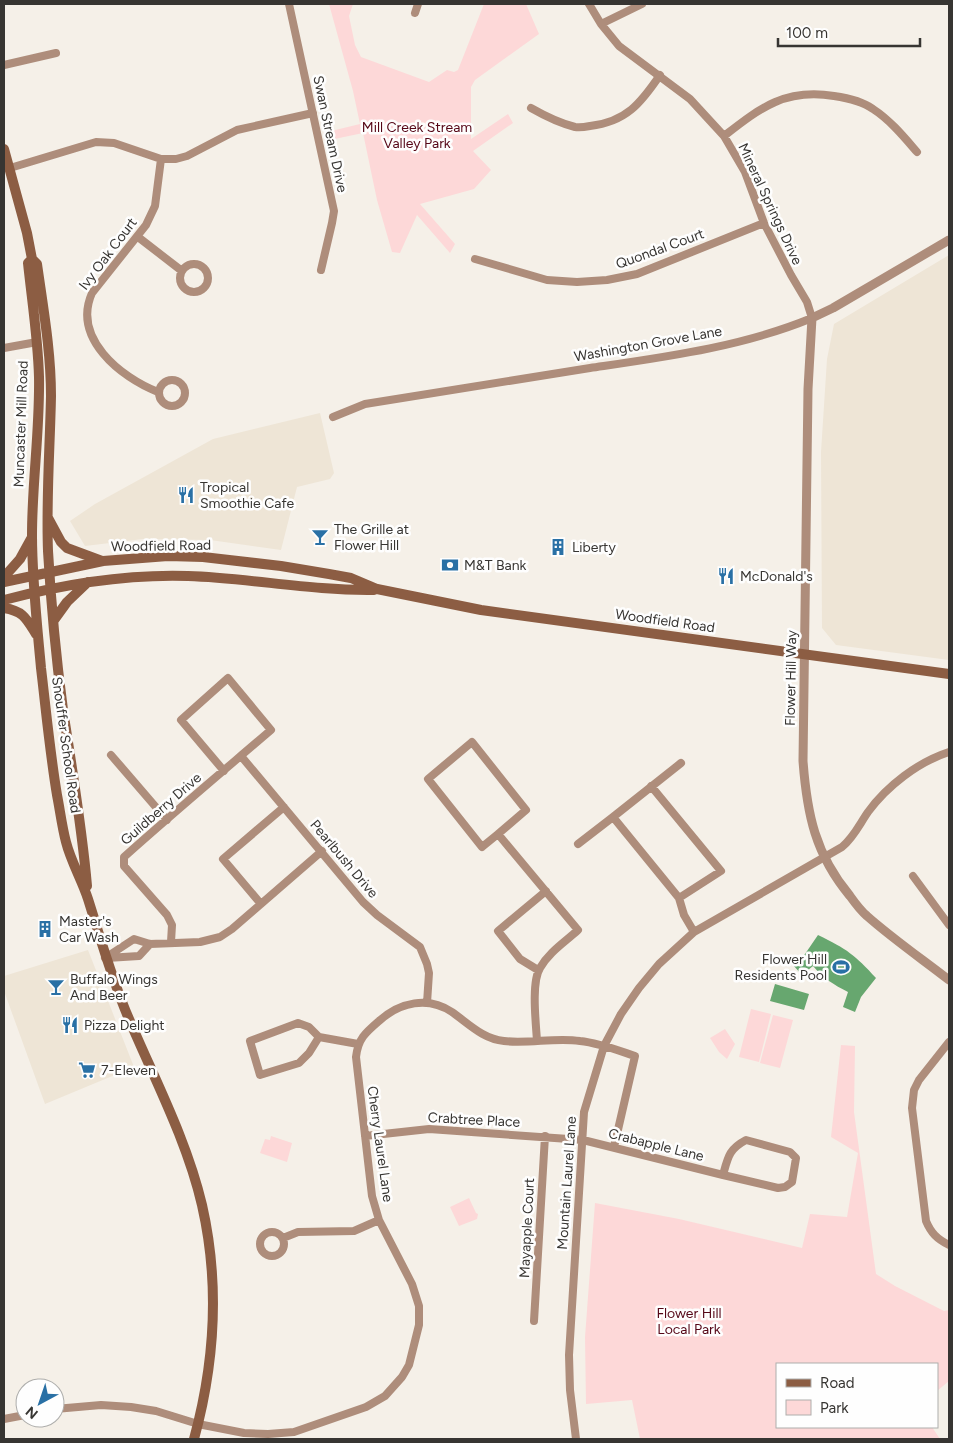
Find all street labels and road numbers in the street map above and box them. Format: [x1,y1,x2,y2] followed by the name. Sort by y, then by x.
[309,74,351,194] street label: Swan Stream Drive
[734,140,806,268] street label: Mineral Springs Drive
[75,214,141,294] street label: Ivy Oak Court
[614,225,706,273] street label: Quondal Court
[573,323,724,365] street label: Washington Grove Lane
[10,360,32,488] street label: Muncaster Mill Road
[111,537,211,555] street label: Woodfield Road
[614,606,716,636] street label: Woodfield Road
[782,629,800,726] street label: Flower Hill Way
[48,676,84,814] street label: Snouffer School Road
[117,769,205,849] street label: Guildberry Drive
[306,816,382,902] street label: Pearlbush Drive
[363,1085,397,1203] street label: Cherry Laurel Lane
[427,1109,521,1131] street label: Crabtree Place
[554,1115,580,1250] street label: Mountain Laurel Lane
[606,1125,706,1165] street label: Crabapple Lane
[516,1178,538,1278] street label: Mayapple Court

